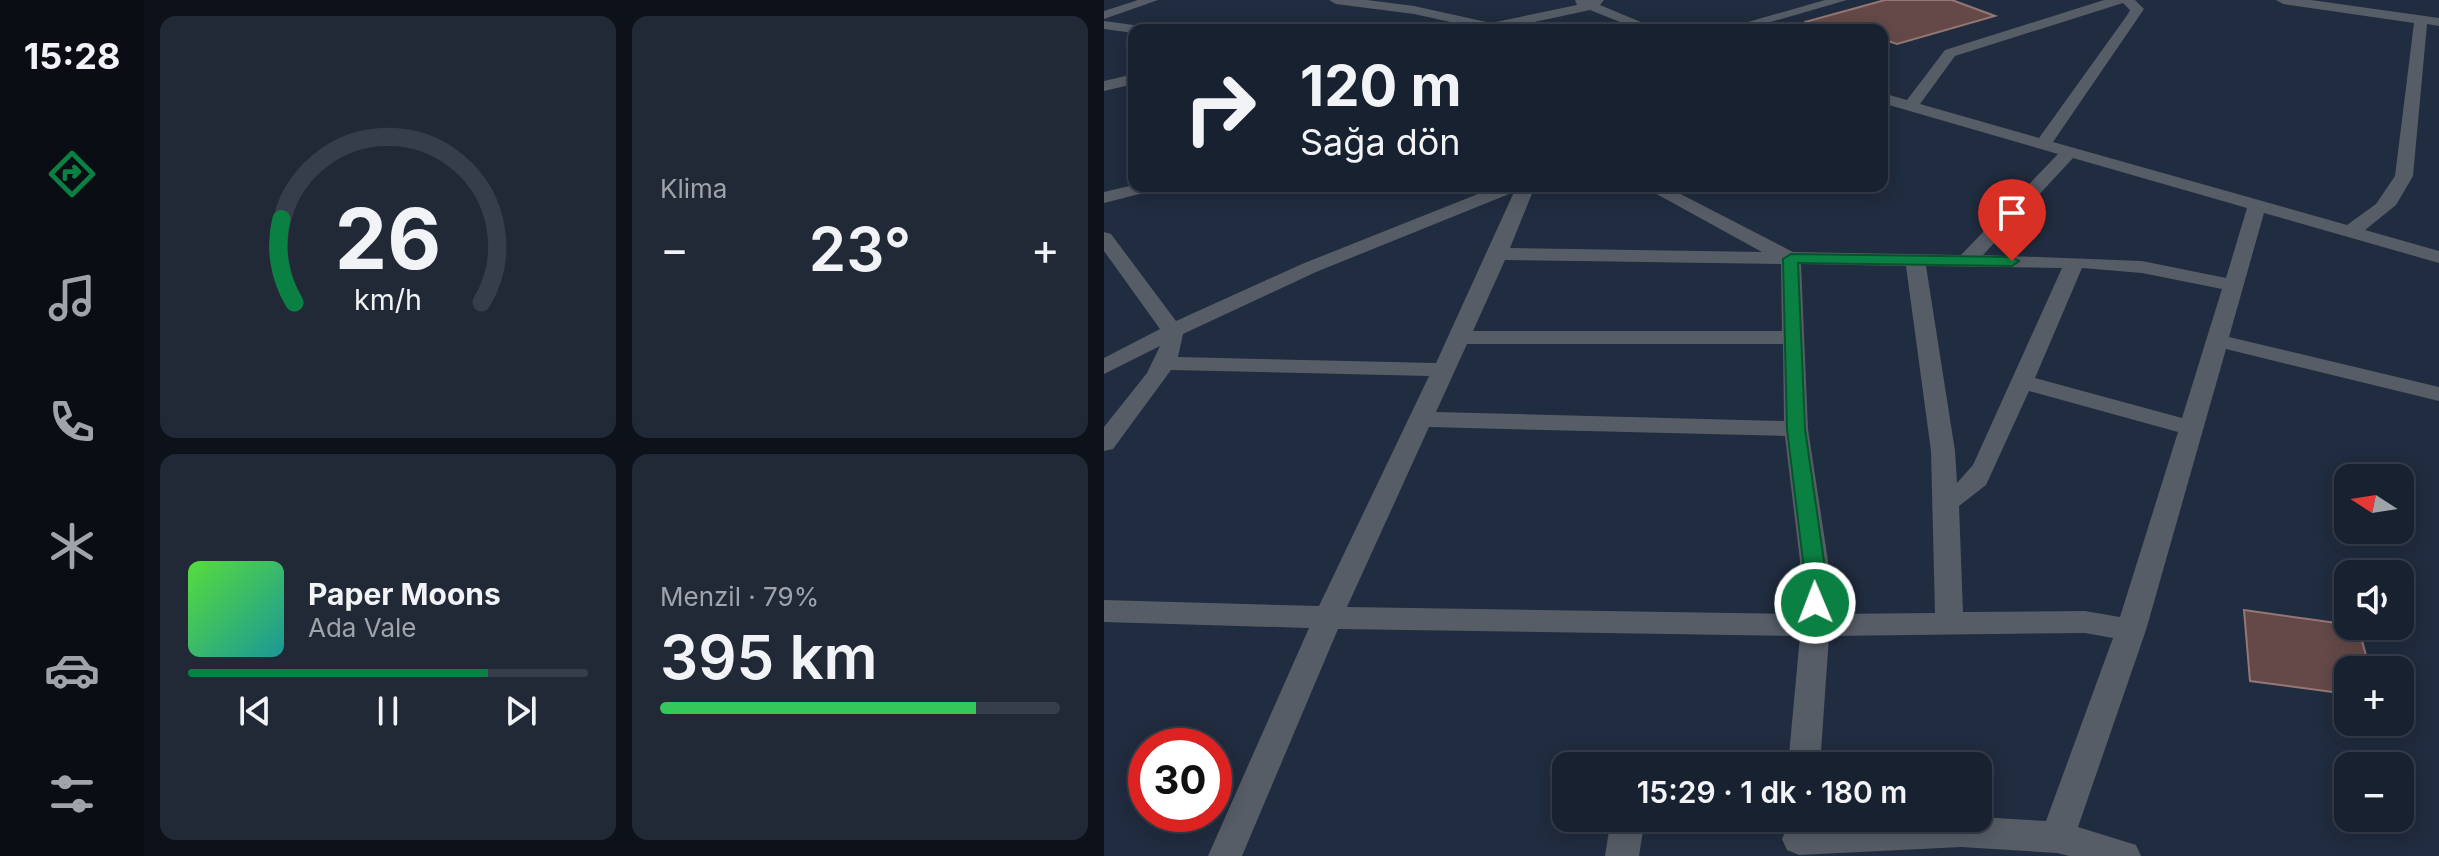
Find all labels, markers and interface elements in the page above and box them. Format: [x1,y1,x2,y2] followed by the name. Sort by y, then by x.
[24,34,120,78] text: 15:28
[1300,52,1462,120] text: 120 m
[1168,56,1272,160] icon: right
[1300,120,1461,164] text: Sağa dön
[44,146,100,202] icon: directions
[660,173,727,204] text: Klima
[1978,179,2046,261] pin
[335,188,441,289] text: 26
[1990,191,2034,235] icon: arrive
[809,213,911,285] text: 23°
[660,222,689,276] text: −
[1031,222,1060,276] text: +
[44,270,100,326] icon: music
[354,282,422,317] text: km/h
[44,394,100,450] icon: phone
[2334,464,2414,544] north arrow
[2334,464,2414,832] map controls
[44,518,100,574] icon: climate
[2334,560,2414,640] button: sound
[1773,561,1857,645] position arrow
[308,576,501,612] text: Paper Moons
[660,581,819,612] text: Menzil · 79%
[308,612,416,643] text: Ada Vale
[660,621,878,693] text: 395 km
[44,642,100,698] icon: car
[2334,656,2414,736] button: +
[233,689,277,733] icon: previous
[366,689,410,733] icon: pause
[499,689,543,733] icon: next
[1128,728,1232,832] speed limit sign: 30
[2334,752,2414,832] button: −
[44,766,100,822] icon: filters
[1637,774,1907,810] text: 15:29 · 1 dk · 180 m

